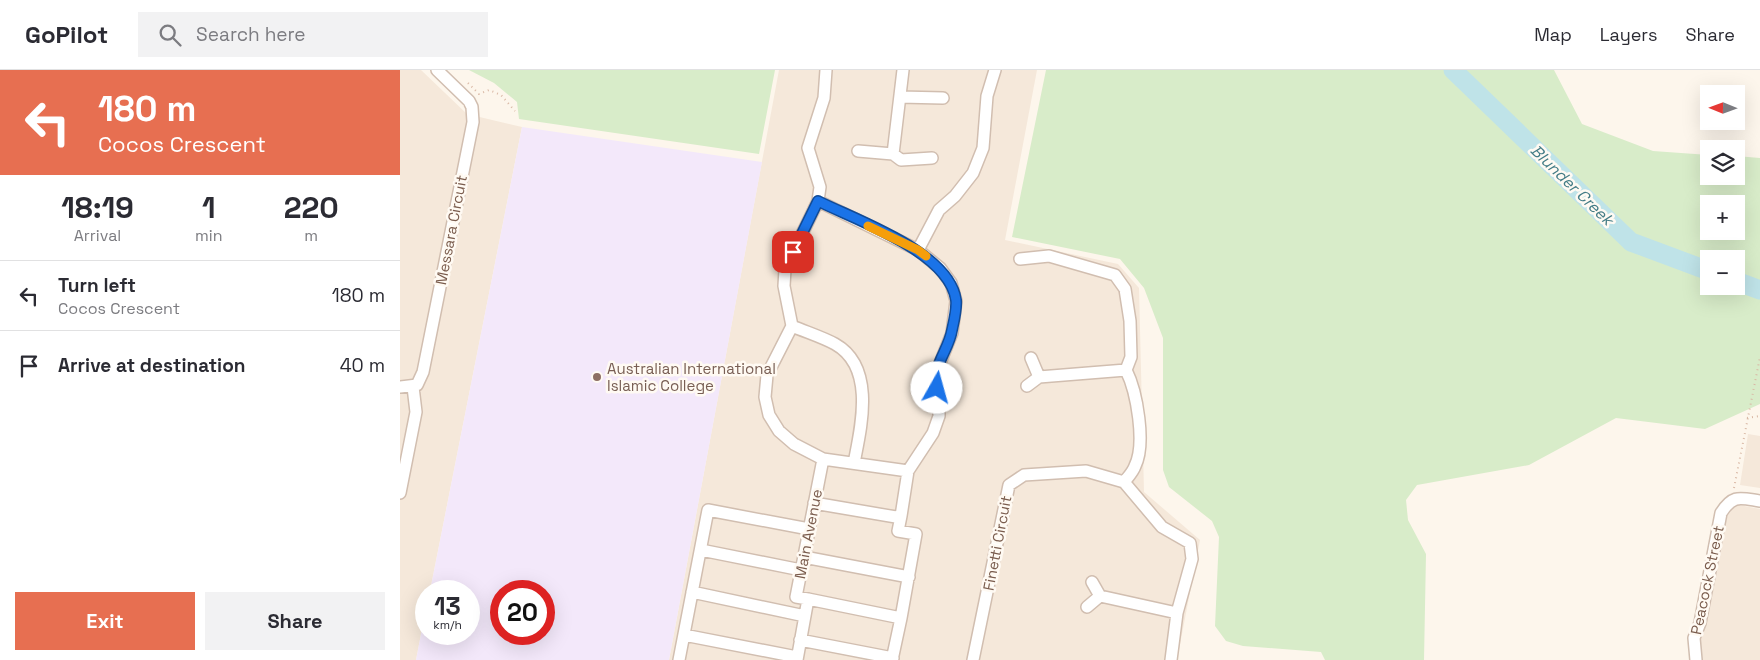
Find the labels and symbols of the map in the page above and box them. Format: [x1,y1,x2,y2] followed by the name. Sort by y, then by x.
[1700,85,1745,130] north arrow
[1526,140,1620,232] water label: Blunder Creek
[431,173,471,287] street label: Messara Circuit
[772,231,814,273] pin
[607,359,776,395] place label: Australian International Islamic College
[910,361,962,413] position arrow
[591,371,603,383] marker: Australian International Islamic College
[790,487,826,581] street label: Main Avenue
[978,494,1016,592] street label: Finetti Circuit
[1686,524,1728,636] street label: Peacock Street
[490,580,555,645] speed limit sign: 20

